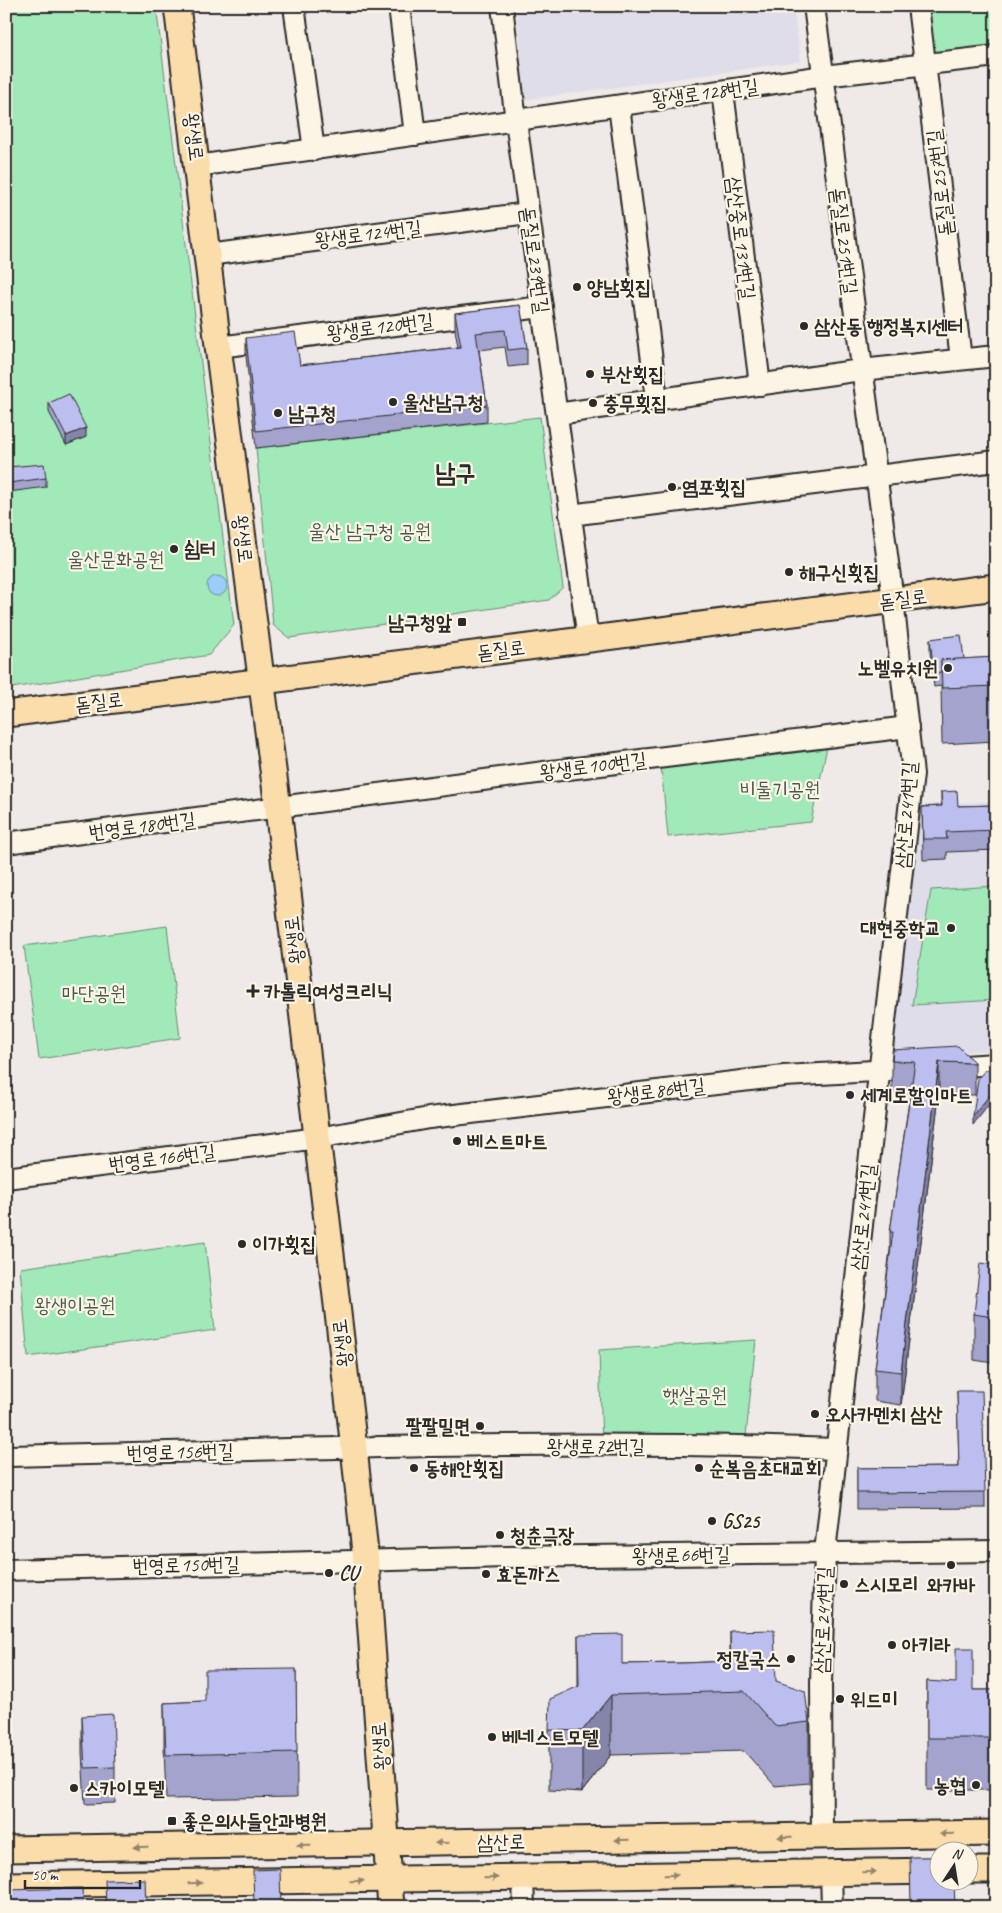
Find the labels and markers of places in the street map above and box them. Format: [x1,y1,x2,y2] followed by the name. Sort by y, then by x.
[587,275,651,300] place label: 양남횟집
[571,281,583,293] marker: 양남횟집
[814,314,964,339] place label: 삼산동 행정복지센터
[798,320,810,332] marker: 삼산동 행정복지센터
[600,362,664,387] place label: 부산횟집
[584,368,596,380] marker: 부산횟집
[403,390,483,415] place label: 울산남구청
[603,391,667,416] place label: 충무횟집
[387,396,399,408] marker: 울산남구청
[587,397,599,409] marker: 충무횟집
[288,401,336,426] place label: 남구청
[272,407,284,419] marker: 남구청
[682,475,746,500] place label: 염포횟집
[666,481,678,493] marker: 염포횟집
[184,537,216,562] place label: 쉼터
[168,543,180,555] marker: 쉼터
[799,560,879,585] place label: 해구신횟집
[783,566,795,578] marker: 해구신횟집
[388,610,452,635] place label: 남구청앞
[456,616,468,628] marker: 남구청앞
[858,656,938,681] place label: 노벨유치원
[942,662,954,674] marker: 노벨유치원
[861,916,941,941] place label: 대현중학교
[945,922,957,934] marker: 대현중학교
[264,979,393,1004] place label: 카톨릭여성크리닉
[246,984,260,998] marker: 카톨릭여성크리닉
[860,1083,973,1108] place label: 세계로할인마트
[844,1089,856,1101] marker: 세계로할인마트
[467,1129,547,1154] place label: 베스트마트
[451,1135,463,1147] marker: 베스트마트
[252,1232,316,1257] place label: 이가횟집
[236,1238,248,1250] marker: 이가횟집
[825,1402,943,1427] place label: 오사카멘치 삼산
[809,1408,821,1420] marker: 오사카멘치 삼산
[406,1414,470,1439] place label: 팔팔밀면
[474,1420,486,1432] marker: 팔팔밀면
[424,1456,504,1481] place label: 동해안횟집
[709,1456,822,1481] place label: 순복음초대교회
[408,1462,420,1474] marker: 동해안횟집
[693,1462,705,1474] marker: 순복음초대교회
[722,1509,761,1534] place label: GS25
[706,1515,718,1527] marker: GS25
[510,1523,574,1548] place label: 청춘극장
[494,1529,506,1541] marker: 청춘극장
[945,1559,957,1571] marker: 와카바
[339,1561,362,1586] place label: CU
[496,1562,560,1587] place label: 효돈까스
[323,1567,335,1579] marker: CU
[480,1568,492,1580] marker: 효돈까스
[854,1572,918,1597] place label: 스시모리
[927,1573,976,1598] place label: 와카바
[838,1578,850,1590] marker: 스시모리
[902,1633,951,1658] place label: 아키라
[886,1639,898,1651] marker: 아키라
[717,1647,781,1672] place label: 정칼국스
[785,1653,797,1665] marker: 정칼국스
[850,1687,898,1712] place label: 위드미
[834,1693,846,1705] marker: 위드미
[502,1725,599,1750] place label: 베네스트모텔
[486,1731,498,1743] marker: 베네스트모텔
[934,1773,966,1798] place label: 농협
[84,1776,164,1801] place label: 스카이모텔
[970,1779,982,1791] marker: 농협
[68,1782,80,1794] marker: 스카이모텔
[182,1809,327,1834] place label: 좋은의사들안과병원
[166,1815,178,1827] marker: 좋은의사들안과병원

